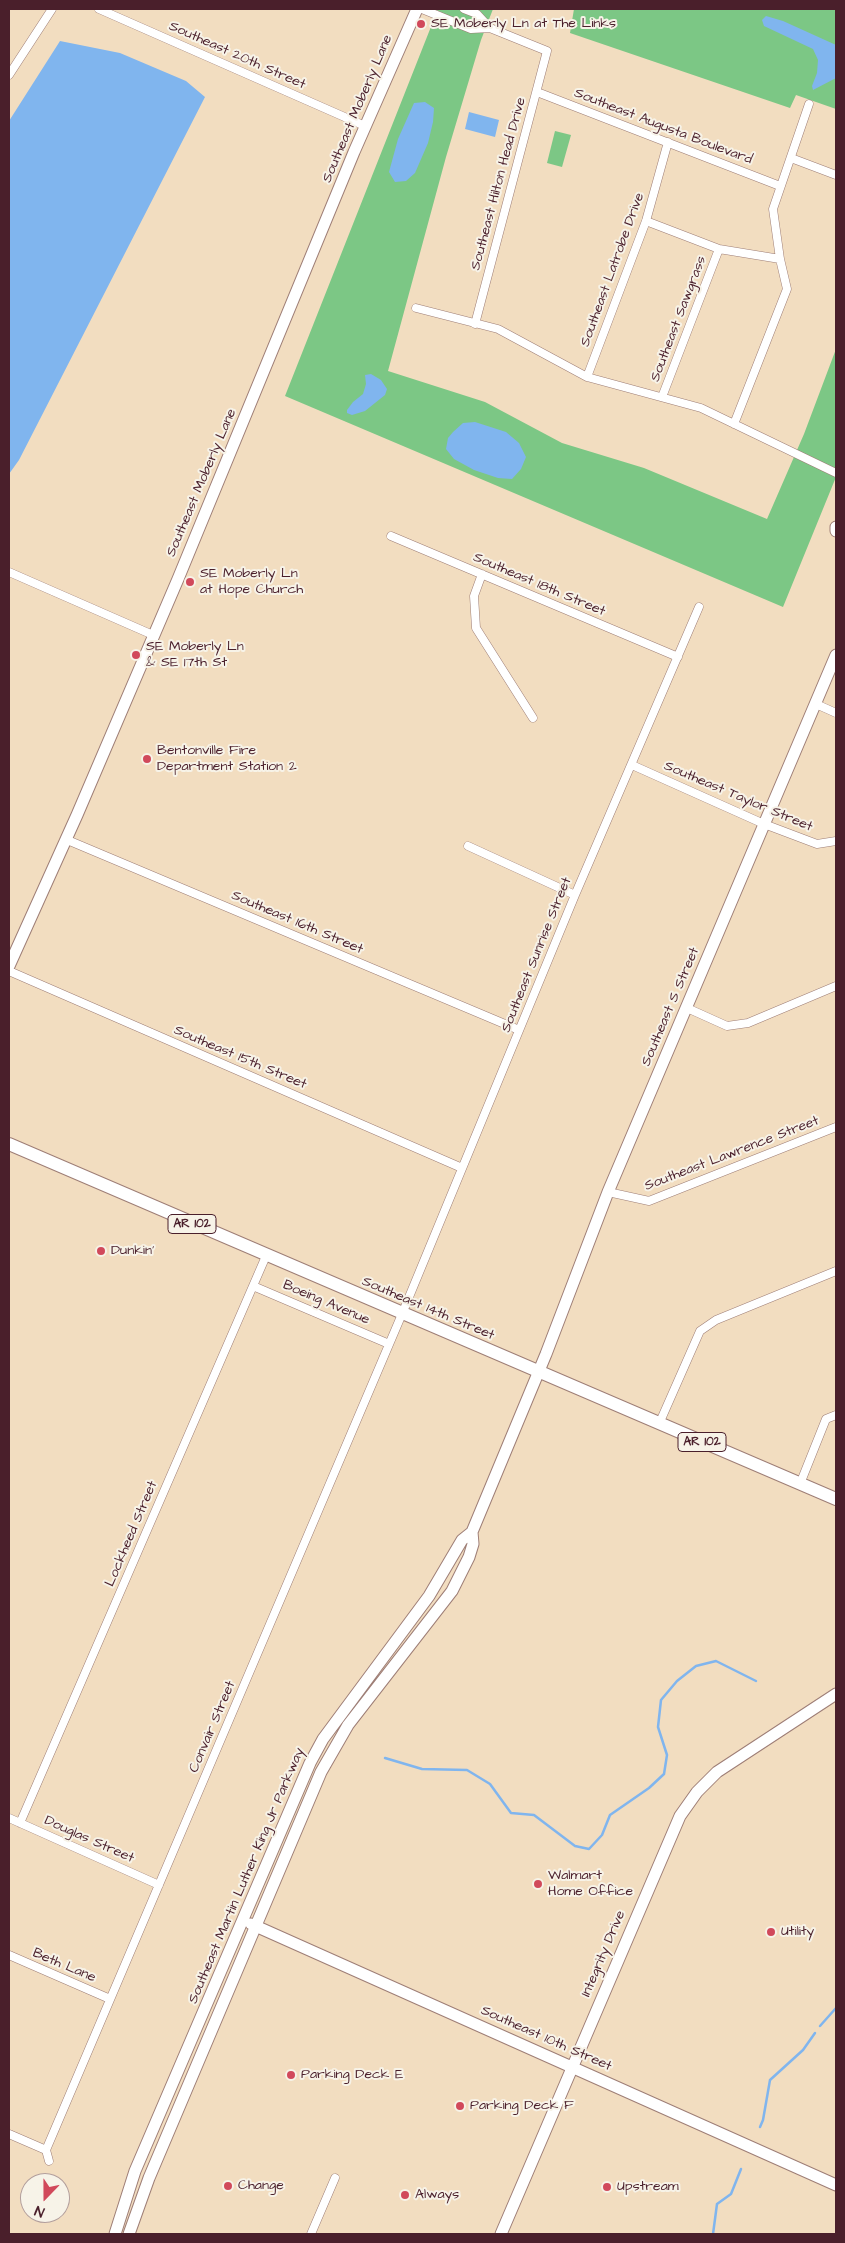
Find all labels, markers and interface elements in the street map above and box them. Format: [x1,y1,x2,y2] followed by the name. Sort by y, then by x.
[431,16,616,32] place label: SE Moberly Ln at The Links
[166,18,308,94] street label: Southeast 20th Street
[415,18,427,30] marker: SE Moberly Ln at The Links
[319,33,397,185] street label: Southeast Moberly Lane
[572,85,754,169] street label: Southeast Augusta Boulevard
[468,96,530,272] street label: Southeast Hilton Head Drive
[577,191,649,349] street label: Southeast Latrobe Drive
[647,254,711,384] street label: Southeast Sawgrass
[163,407,241,559] street label: Southeast Moberly Lane
[470,550,608,620] street label: Southeast 18th Street
[200,566,303,598] place label: SE Moberly Ln at Hope Church
[184,576,196,588] marker: SE Moberly Ln at Hope Church
[146,639,244,672] place label: SE Moberly Ln & SE 17th St
[130,649,142,661] marker: SE Moberly Ln & SE 17th St
[157,743,297,776] place label: Bentonville Fire Department Station 2
[141,753,153,765] marker: Bentonville Fire Department Station 2
[661,758,815,836] street label: Southeast Taylor Street
[498,875,576,1035] street label: Southeast Sunrise Street
[229,888,365,958] street label: Southeast 16th Street
[638,945,704,1069] street label: Southeast S Street
[171,1022,309,1094] street label: Southeast 15th Street
[643,1113,821,1195] street label: Southeast Lawrence Street
[168,1214,216,1234] road number: AR 102
[111,1243,154,1259] place label: Dunkin'
[95,1245,107,1257] marker: Dunkin'
[359,1273,497,1345] street label: Southeast 14th Street
[280,1277,372,1329] street label: Boeing Avenue
[678,1432,726,1451] road number: AR 102
[102,1479,162,1589] street label: Lockheed Street
[186,1679,240,1775] street label: Convair Street
[185,1746,309,2006] street label: Southeast Martin Luther King Jr Parkway
[42,1813,136,1867] street label: Douglas Street
[548,1868,633,1900] place label: Walmart Home Office
[532,1878,544,1890] marker: Walmart Home Office
[578,1908,630,2000] street label: Integrity Drive
[781,1924,814,1940] place label: Utility
[765,1926,777,1938] marker: Utility
[30,1945,98,1987] street label: Beth Lane
[478,2003,614,2075] street label: Southeast 10th Street
[301,2067,403,2083] place label: Parking Deck E
[285,2069,297,2081] marker: Parking Deck E
[470,2098,574,2114] place label: Parking Deck F
[454,2100,466,2112] marker: Parking Deck F
[20,2173,70,2223] north arrow
[238,2178,284,2194] place label: Change
[617,2179,679,2195] place label: Upstream
[222,2180,234,2192] marker: Change
[601,2181,613,2193] marker: Upstream
[415,2187,459,2203] place label: Always
[399,2189,411,2201] marker: Always
[32,2200,48,2222] text: N

